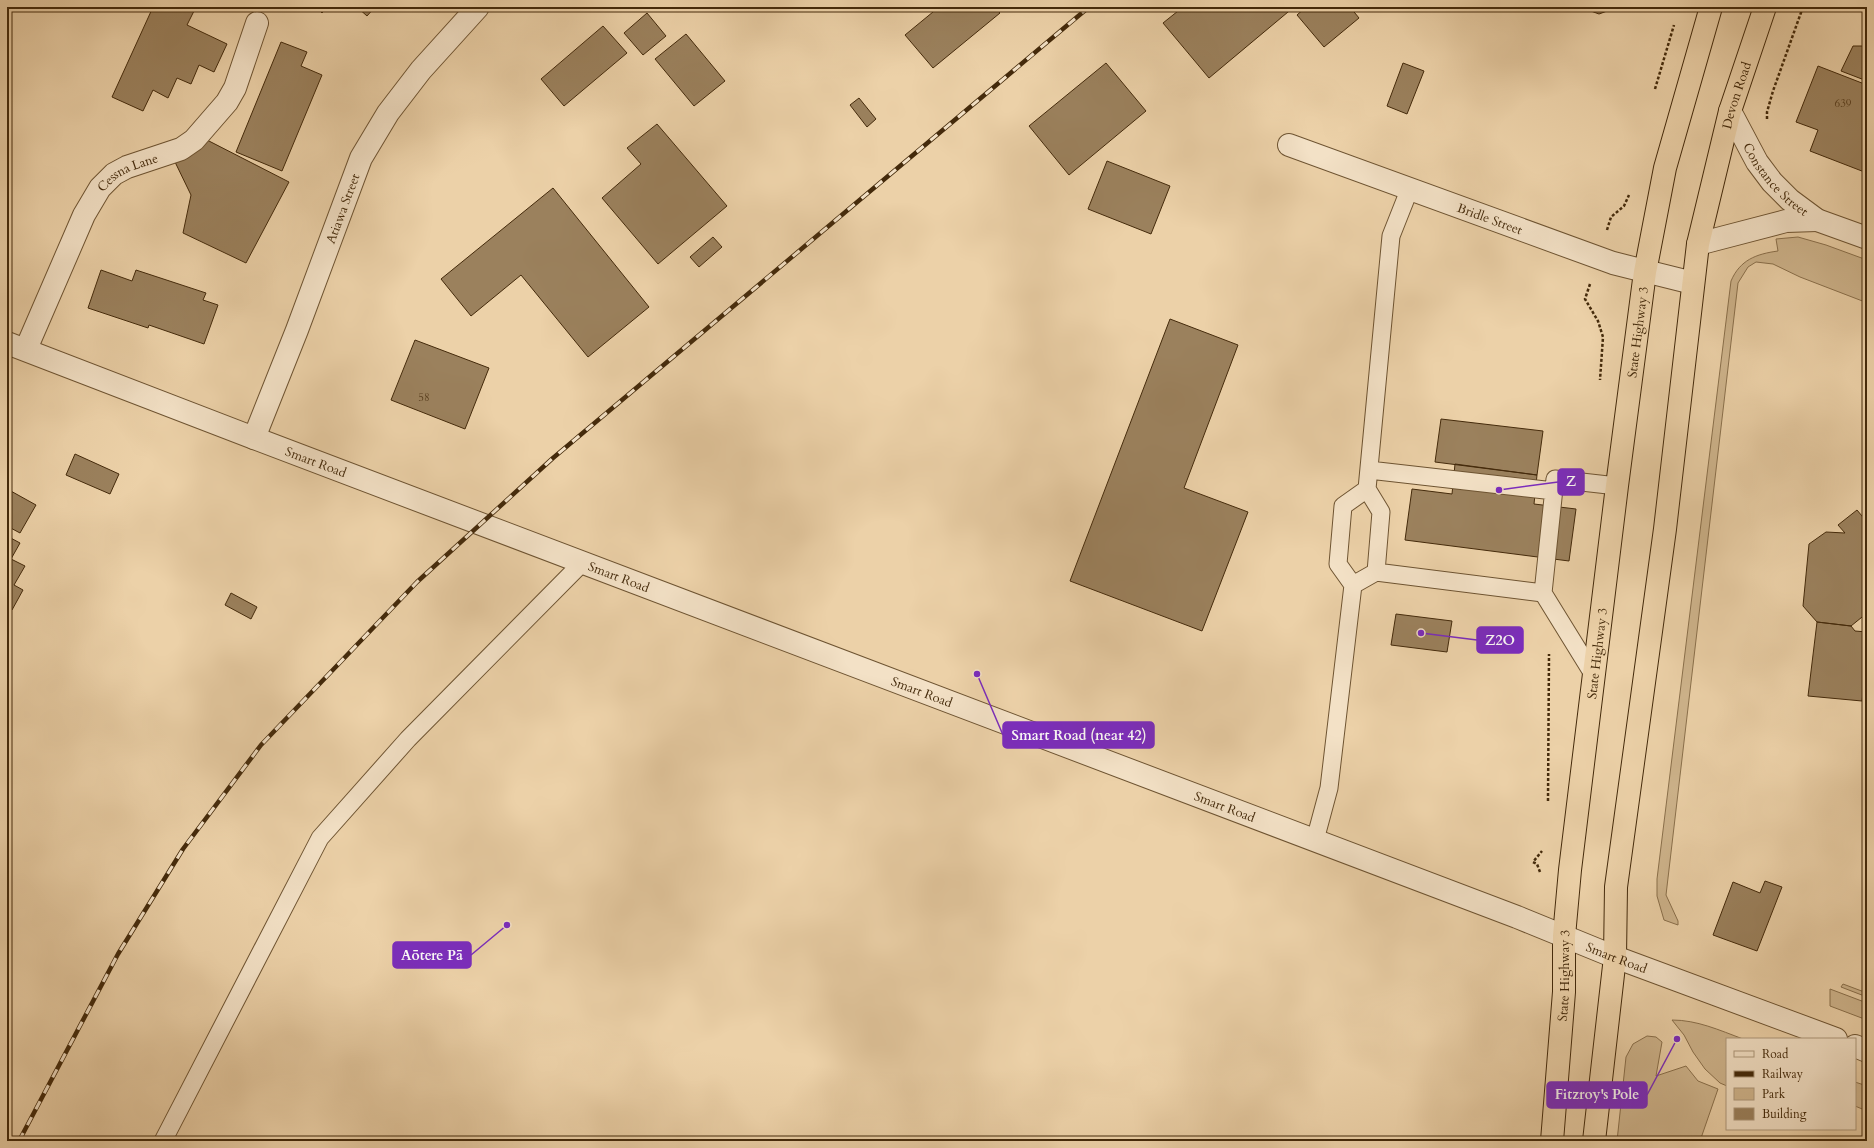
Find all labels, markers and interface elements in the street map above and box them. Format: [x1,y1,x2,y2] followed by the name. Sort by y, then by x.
[1718,60,1756,131] street label: Devon Road
[1835,96,1852,111] house number: 639
[1738,140,1812,221] street label: Constance Street
[93,149,161,196] street label: Cessna Lane
[322,171,364,246] street label: Atiawa Street
[1455,199,1525,239] street label: Bridle Street
[1623,285,1653,379] street label: State Highway 3
[418,390,430,405] house number: 58
[283,443,349,482] street label: Smart Road
[1558,469,1584,495] callout: Z
[1566,472,1576,491] text: Z
[585,558,652,597] street label: Smart Road
[1583,607,1612,700] street label: State Highway 3
[1477,627,1523,653] callout: Z2O
[1485,631,1515,650] text: Z2O
[888,672,955,712] street label: Smart Road
[1003,722,1154,748] callout: Smart Road (near 42)
[1012,726,1146,745] text: Smart Road (near 42)
[1191,787,1258,827] street label: Smart Road
[1554,929,1575,1022] street label: State Highway 3
[1583,938,1650,978] street label: Smart Road
[393,942,471,968] callout: Aōtere Pā
[401,946,463,965] text: Aōtere Pā
[1726,1038,1856,1130] legend
[1762,1046,1789,1062] text: Road
[1762,1066,1804,1082] text: Railway
[1547,1082,1647,1108] callout: Fitzroy's Pole
[1555,1085,1639,1104] text: Fitzroy's Pole
[1762,1086,1786,1102] text: Park
[1762,1106,1807,1122] text: Building

